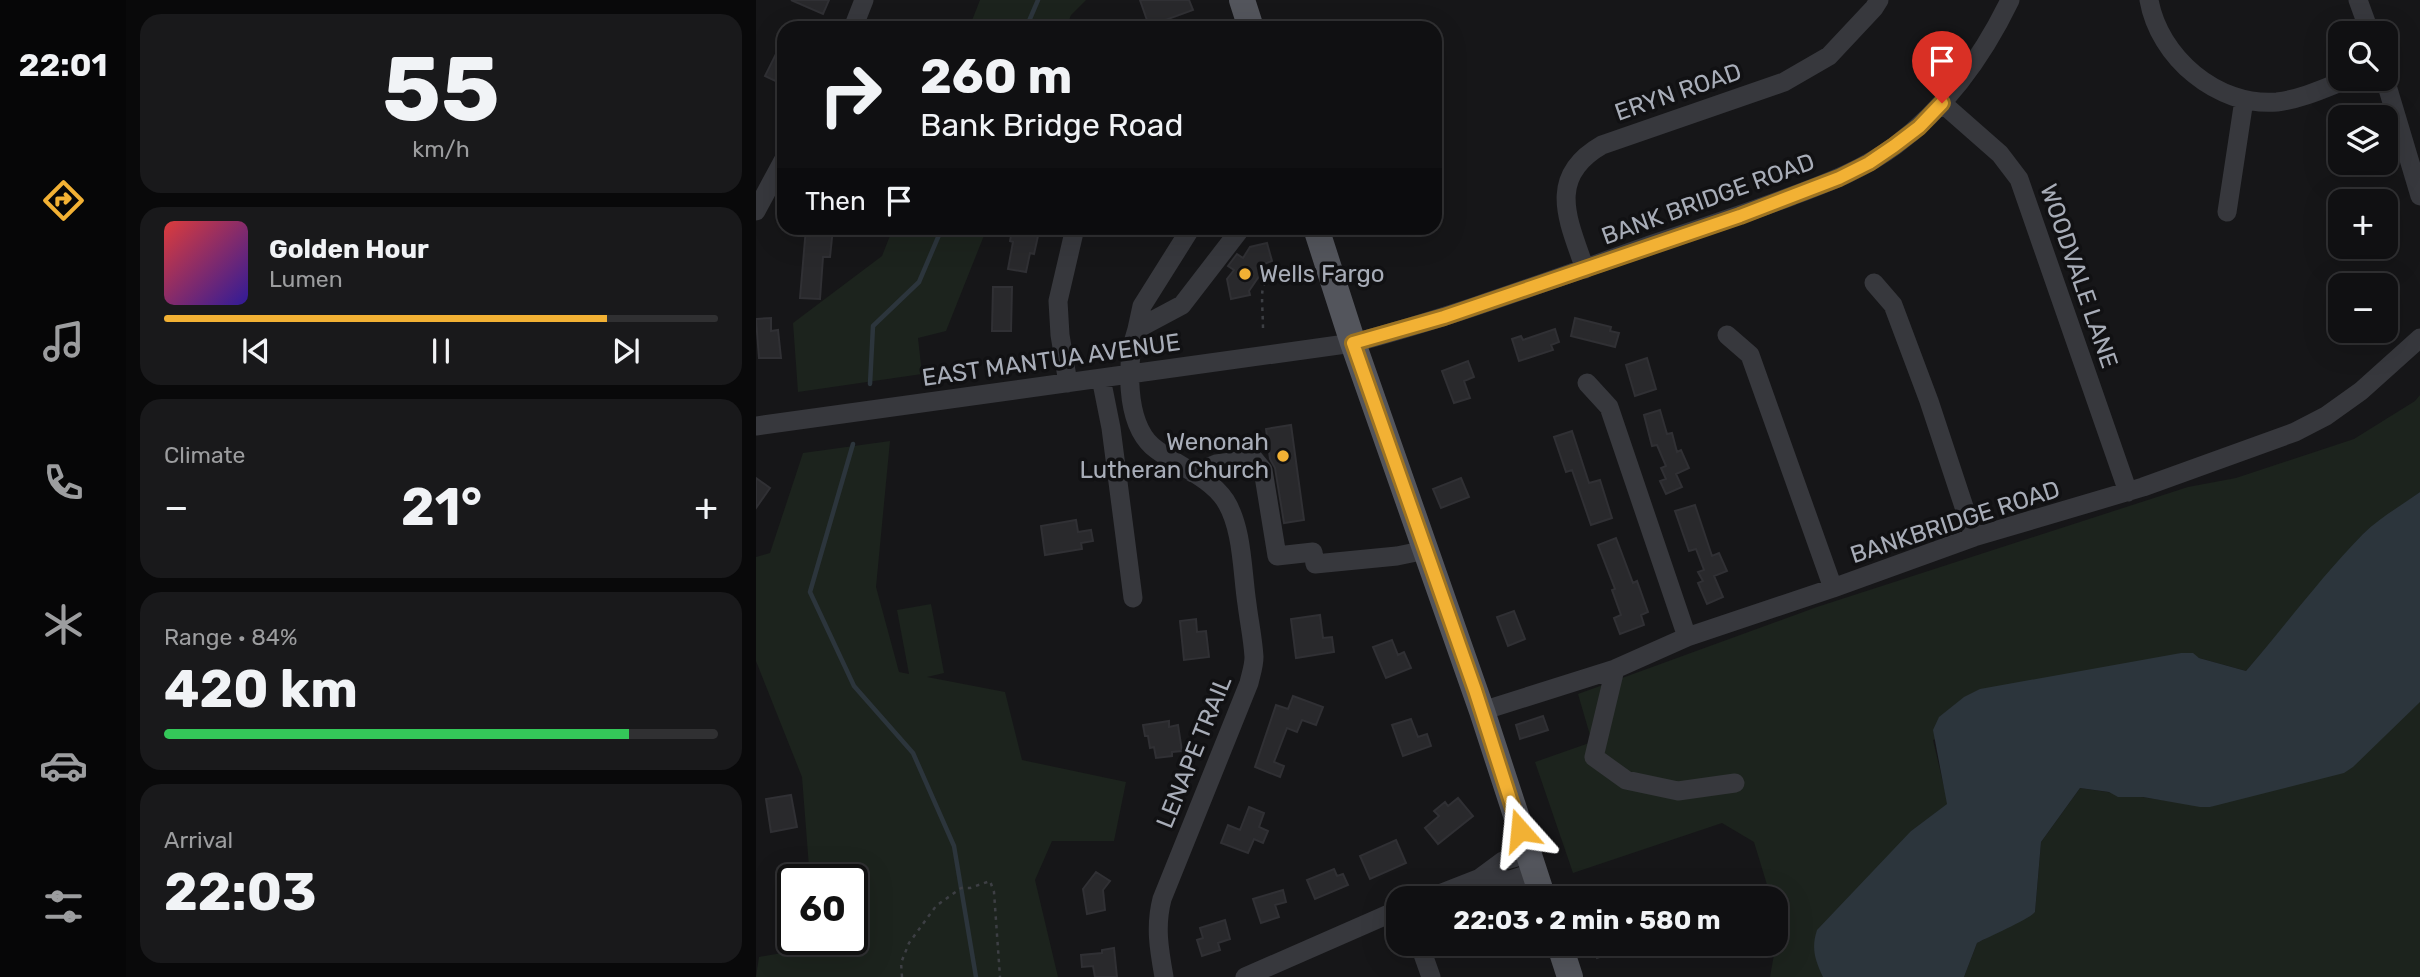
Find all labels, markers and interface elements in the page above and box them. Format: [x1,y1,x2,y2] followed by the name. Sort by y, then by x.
[2328,21,2398,343] map controls
[2328,21,2398,91] button: search
[1912,31,1972,103] pin
[382,35,500,143] text: 55
[1923,42,1961,80] icon: arrive
[19,46,107,84] text: 22:01
[920,47,1072,105] text: 260 m
[805,49,896,140] icon: right
[1611,57,1745,127] street label: ERYN ROAD
[2328,105,2398,175] button: layers
[920,106,1184,144] text: Bank Bridge Road
[412,135,470,163] text: km/h
[1598,147,1818,251] street label: BANK BRIDGE ROAD
[39,176,88,225] icon: directions
[2034,180,2124,372] street label: WOODVALE LANE
[880,182,918,220] icon: arrive
[805,186,866,217] text: Then
[2328,189,2398,259] button: +
[269,234,429,265] text: Golden Hour
[1259,260,1385,288] place label: Wells Fargo
[269,265,343,293] text: Lumen
[1237,266,1253,282] marker: Wells Fargo
[2328,273,2398,343] button: −
[39,317,88,366] icon: music
[920,328,1182,392] street label: EAST MANTUA AVENUE
[237,332,275,370] icon: previous
[422,332,460,370] icon: pause
[607,332,645,370] icon: next
[1080,428,1269,484] place label: Wenonah Lutheran Church
[164,441,245,469] text: Climate
[1275,448,1291,464] marker: Wenonah Lutheran Church
[39,458,88,507] icon: phone
[1847,475,2063,569] street label: BANKBRIDGE ROAD
[401,476,482,538] text: 21°
[164,484,189,530] text: −
[694,484,718,530] text: +
[39,600,88,649] icon: climate
[164,623,298,651] text: Range · 84%
[164,658,358,720] text: 420 km
[1151,671,1237,832] street label: LENAPE TRAIL
[39,741,88,790] icon: car
[1483,793,1557,867] position arrow
[164,826,233,854] text: Arrival
[164,861,316,923] text: 22:03
[777,864,868,955] speed limit sign: 60
[39,882,88,931] icon: filters
[1453,905,1721,936] text: 22:03 · 2 min · 580 m

